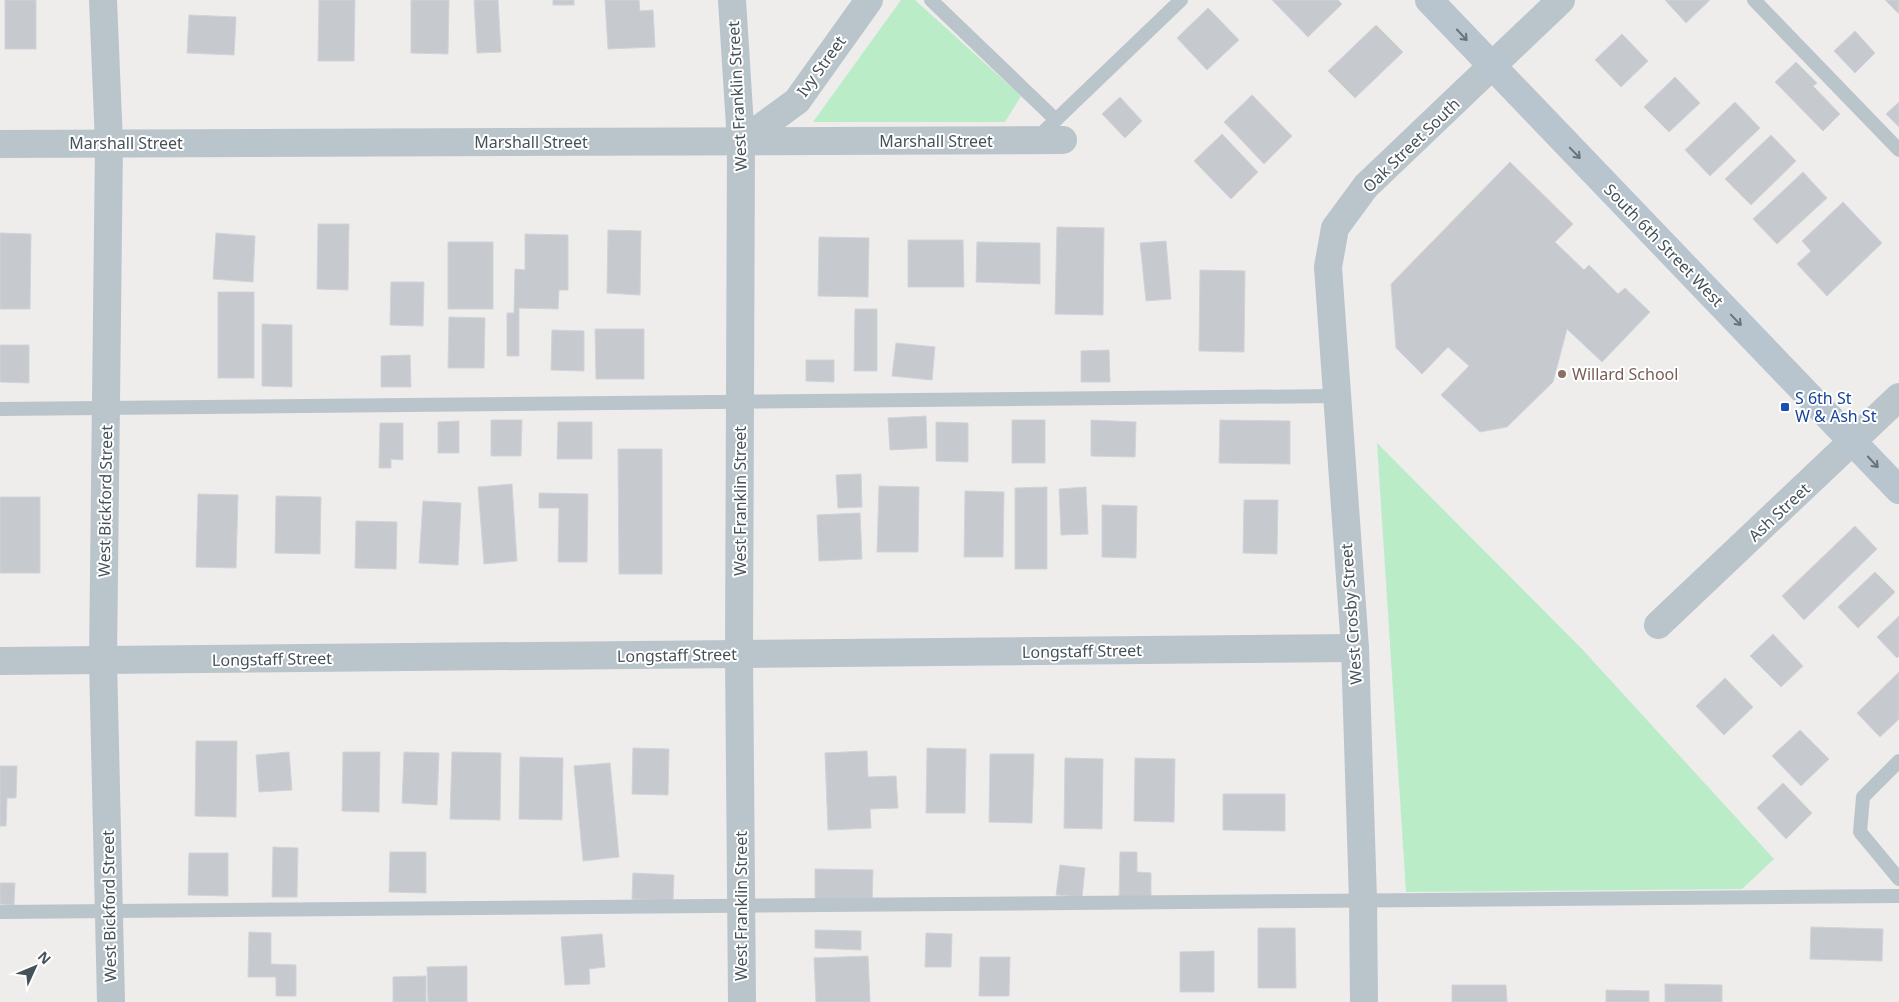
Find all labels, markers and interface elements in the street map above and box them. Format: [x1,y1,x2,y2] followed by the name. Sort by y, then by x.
[722,20,752,172] street label: West Franklin Street
[1456,29,1468,42] one-way arrow
[791,31,851,101] street label: Ivy Street
[1358,93,1464,197] street label: Oak Street South
[879,130,993,152] street label: Marshall Street
[474,131,588,153] street label: Marshall Street
[69,132,183,154] street label: Marshall Street
[1569,146,1581,159] one-way arrow
[1599,179,1729,311] street label: South 6th Street West
[1730,314,1742,326] one-way arrow
[1572,363,1678,385] place label: Willard School
[1556,368,1568,380] marker: Willard School
[1795,387,1877,427] place label: S 6th St W & Ash St
[1779,401,1791,413] marker: S 6th St W & Ash St
[93,425,117,577] street label: West Bickford Street
[729,426,751,576] street label: West Franklin Street
[1867,456,1879,469] one-way arrow
[1743,478,1815,546] street label: Ash Street
[1335,542,1367,685] street label: West Crosby Street
[1022,639,1142,663] street label: Longstaff Street
[617,643,737,667] street label: Longstaff Street
[212,647,332,671] street label: Longstaff Street
[97,830,121,982] street label: West Bickford Street
[730,831,752,981] street label: West Franklin Street
[10,942,60,992] north arrow
[34,947,56,968] text: N

